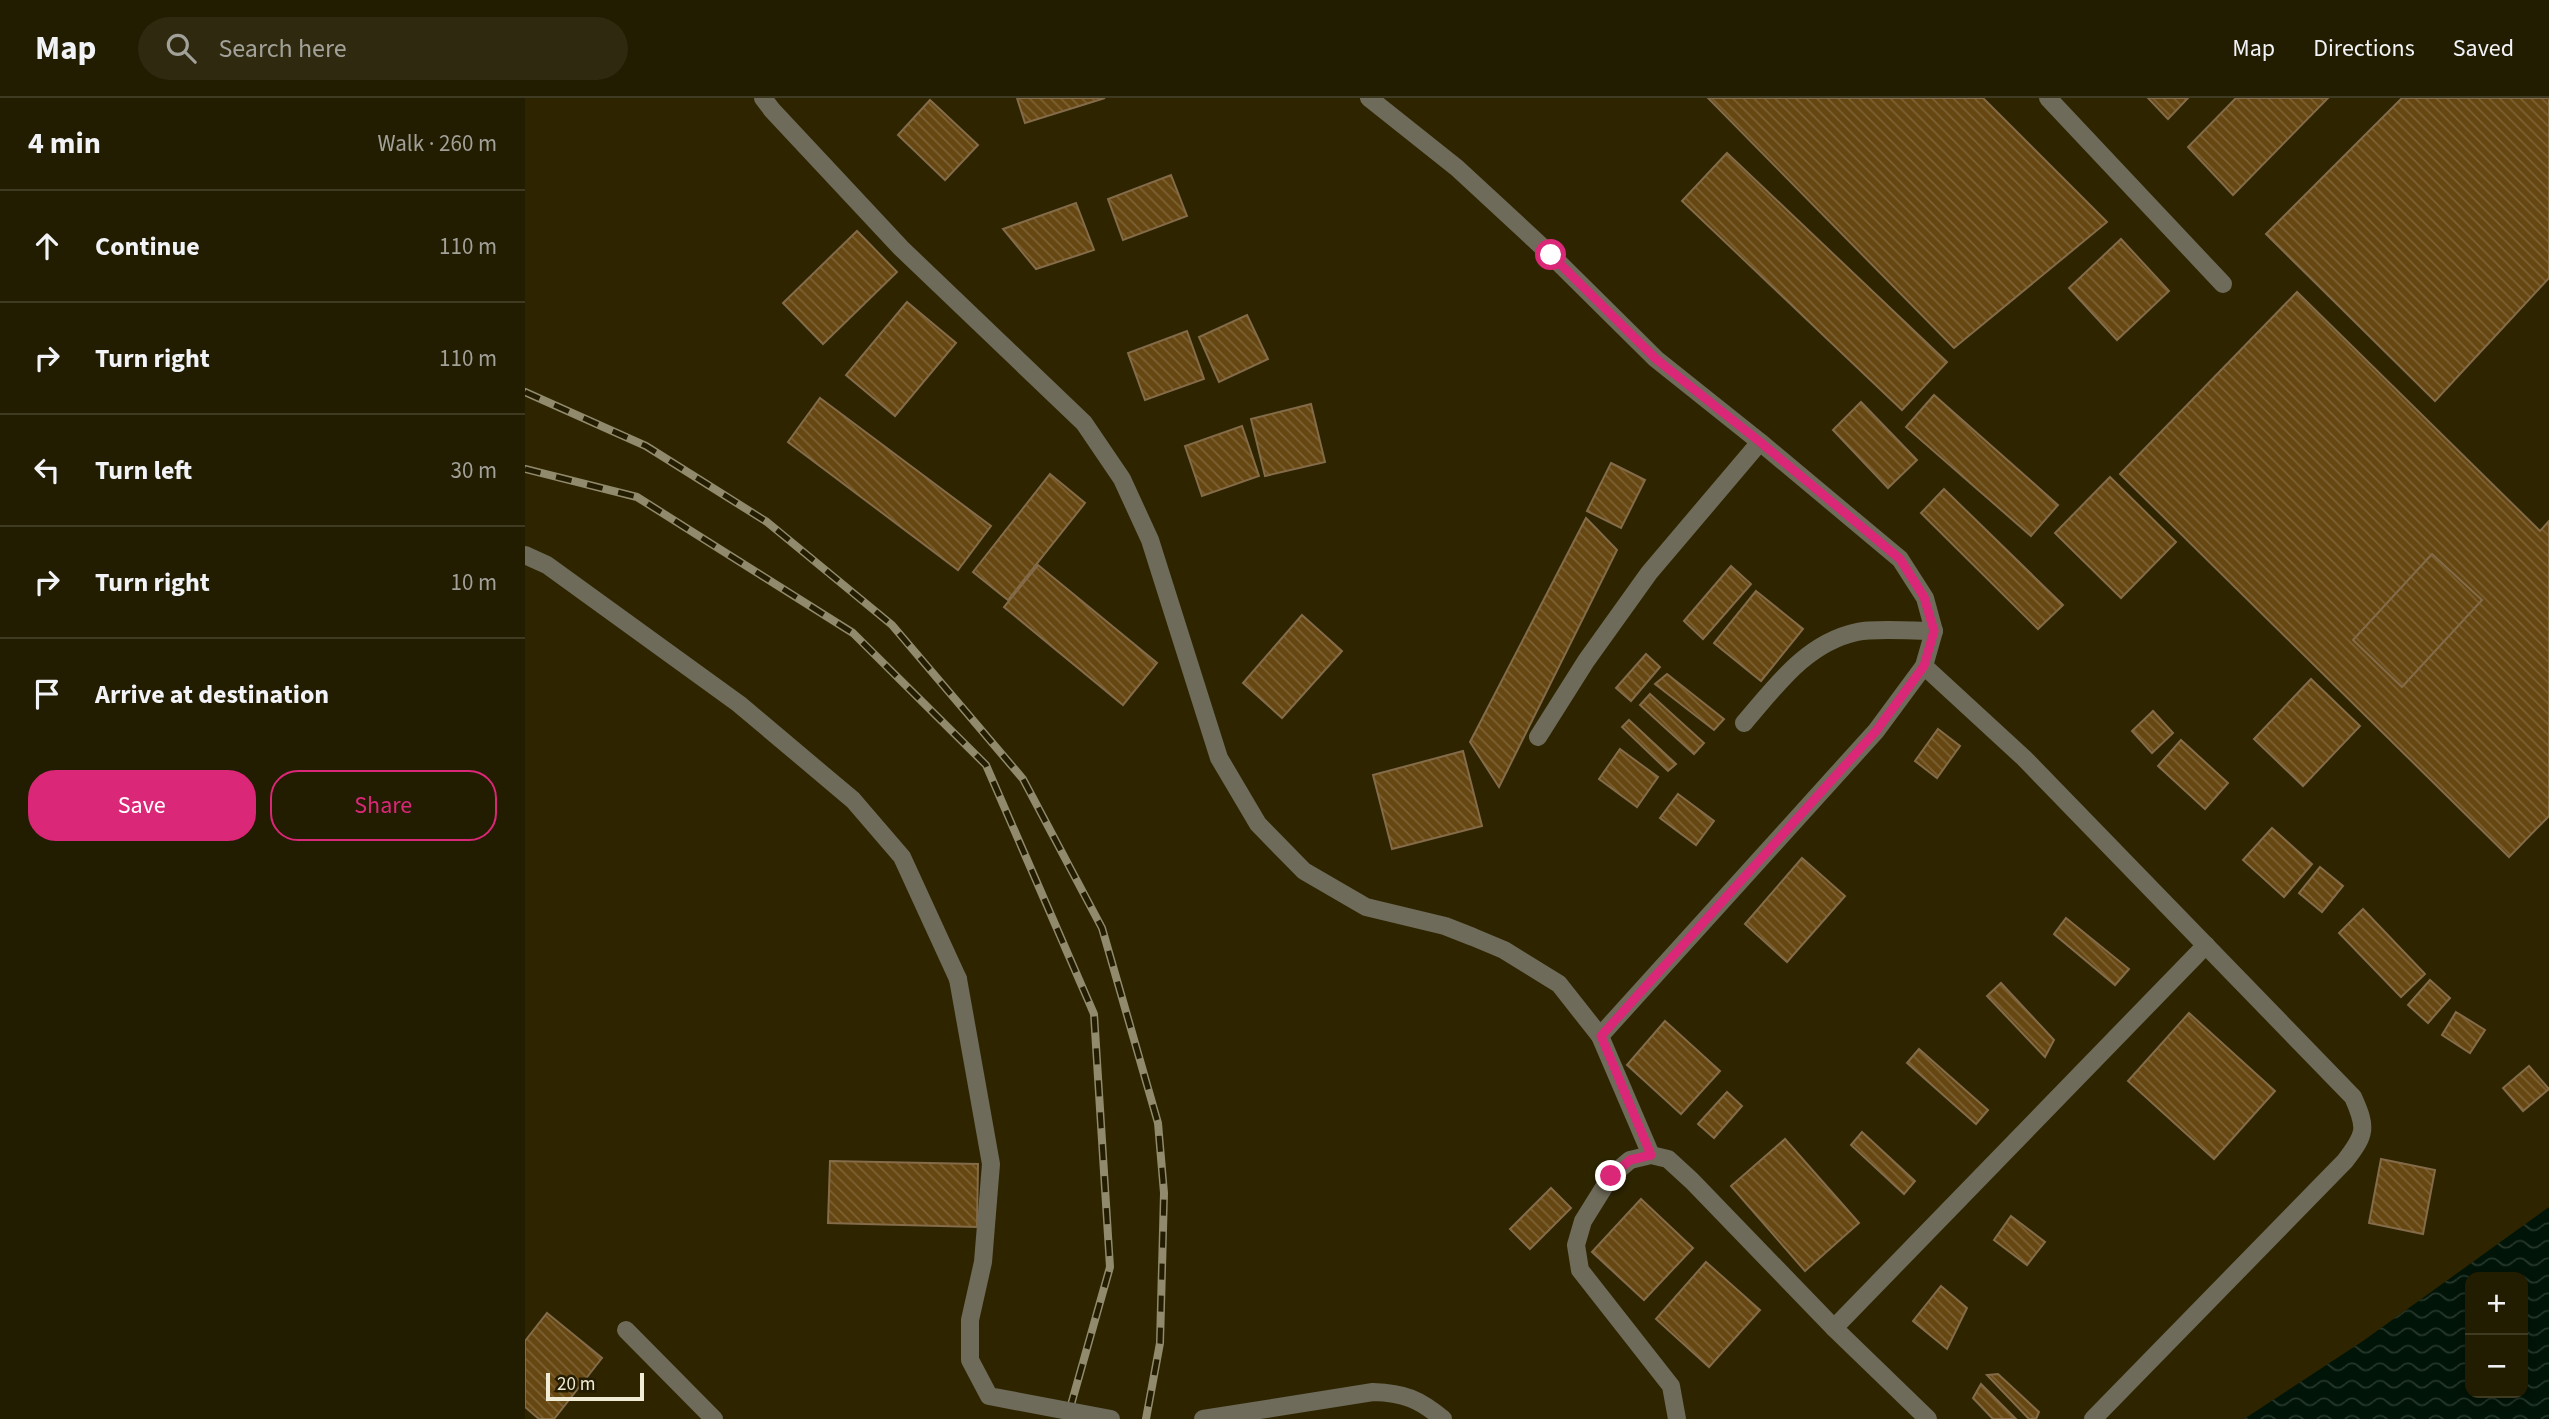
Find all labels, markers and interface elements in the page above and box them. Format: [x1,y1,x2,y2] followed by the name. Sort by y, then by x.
[138,17,628,80] search box
[35,25,96,72] text: Map
[162,29,200,67] icon: search
[218,30,347,67] text: Search here
[2232,31,2275,66] text: Map
[2313,31,2415,66] text: Directions
[2453,31,2514,66] text: Saved
[28,122,101,165] text: 4 min
[378,127,497,160] text: Walk · 260 m
[28,227,66,265] icon: ahead
[95,228,200,265] text: Continue
[439,230,497,263] text: 110 m
[1535,239,1566,270] route start
[28,339,66,377] icon: right
[95,340,210,377] text: Turn right
[439,342,497,375] text: 110 m
[28,451,66,489] icon: left
[95,452,192,489] text: Turn left
[450,454,497,487] text: 30 m
[28,563,66,601] icon: right
[95,564,210,601] text: Turn right
[450,566,497,599] text: 10 m
[28,675,66,713] icon: arrive
[95,676,329,713] text: Arrive at destination
[28,770,256,841] button: Save
[270,770,497,841] button: Share
[1595,1160,1626,1191] route end
[2465,1272,2528,1398] map controls
[2465,1272,2528,1335] button: +
[2465,1335,2528,1398] button: −
[546,1370,644,1402] scale bar
[557,1371,595,1398] text: 20 m

